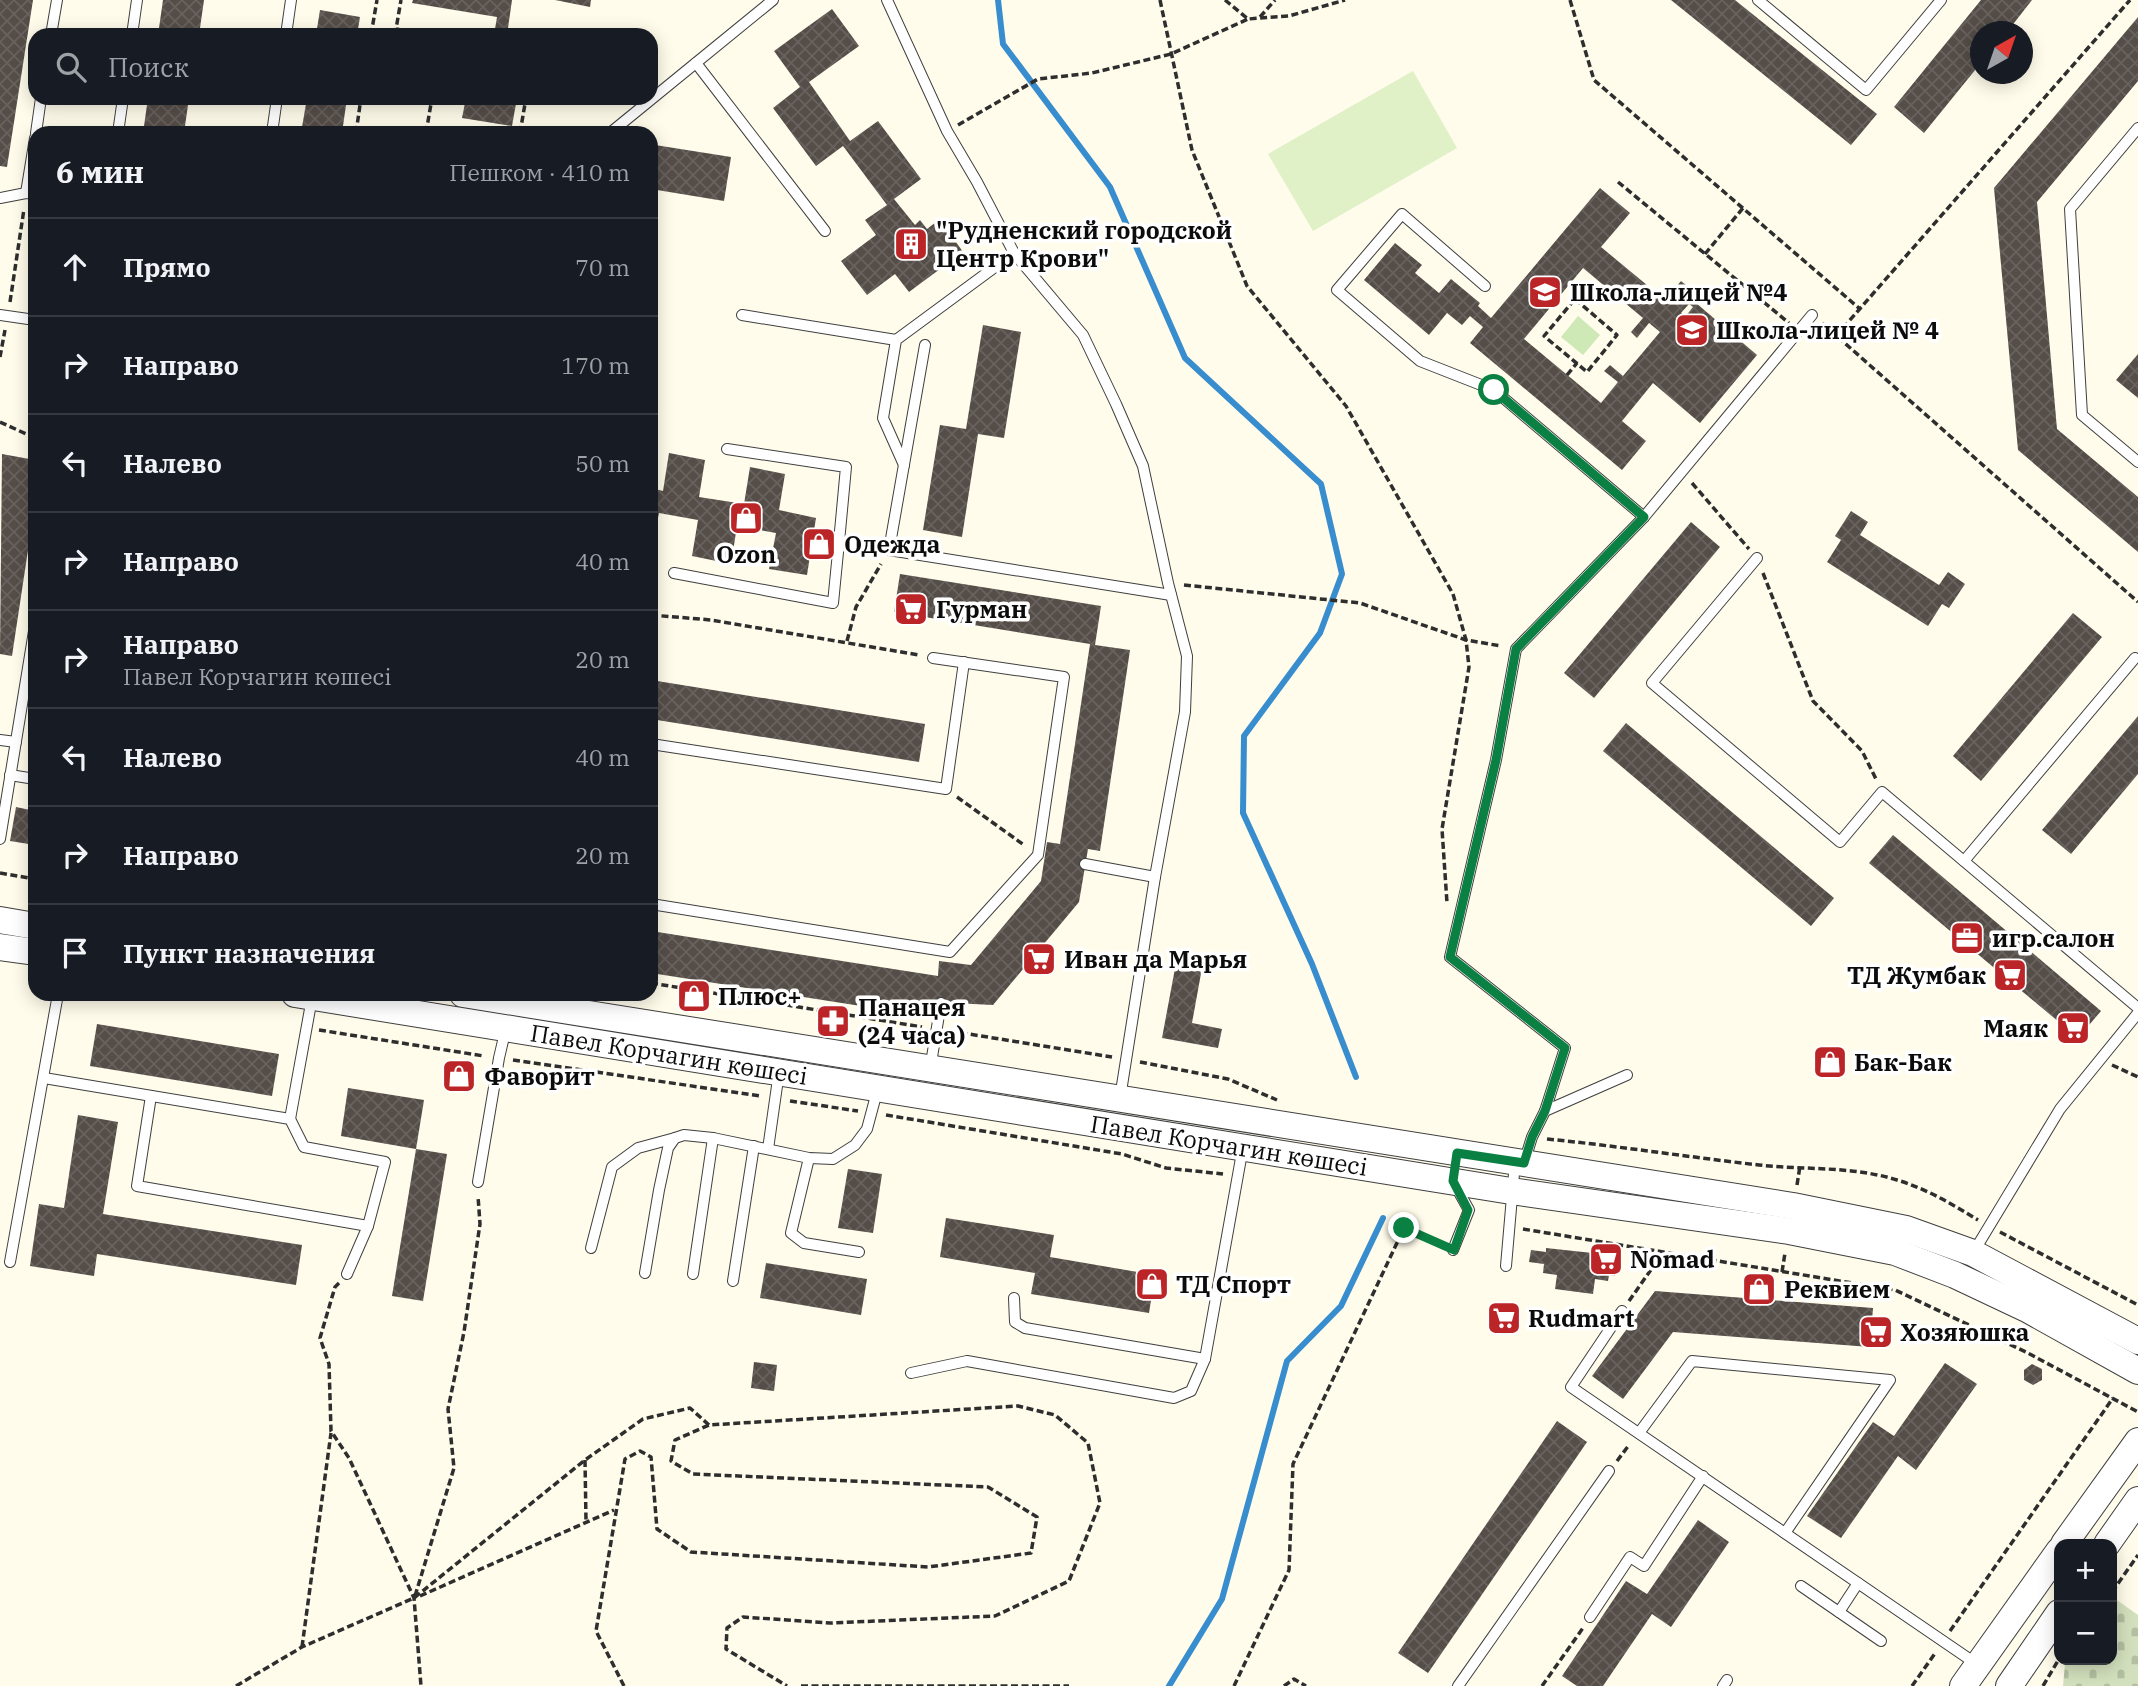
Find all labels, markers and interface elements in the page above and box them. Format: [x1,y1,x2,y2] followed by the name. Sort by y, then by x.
[1970,21,2033,84] north arrow
[28,28,658,105] search box
[52,48,90,86] icon: search
[108,50,189,84] text: Поиск
[56,152,144,191] text: 6 мин
[449,157,630,187] text: Пешком · 410 m
[936,214,1232,274] place label: "Рудненский городской Центр Крови"
[892,225,930,263] building icon: "Рудненский городской Центр Крови"
[56,248,94,286] icon: ahead
[123,250,211,284] text: Прямо
[575,252,630,282] text: 70 m
[1526,273,1564,311] school or university icon: Школа-лицей №4
[1570,276,1788,308] place label: Школа-лицей №4
[1673,311,1711,349] school or university icon: Школа-лицей № 4
[1716,314,1939,346] place label: Школа-лицей № 4
[56,346,94,384] icon: right
[123,348,239,382] text: Направо
[561,350,630,380] text: 170 m
[1478,374,1509,405] route start
[56,444,94,482] icon: left
[123,446,222,480] text: Налево
[575,448,630,478] text: 50 m
[727,499,765,537] shop icon: Ozon
[800,525,838,563] shop icon: Одежда
[844,528,941,560] place label: Одежда
[716,538,776,570] place label: Ozon
[56,542,94,580] icon: right
[123,544,239,578] text: Направо
[575,546,630,576] text: 40 m
[892,590,930,628] supermarket icon: Гурман
[936,593,1027,625] place label: Гурман
[123,627,239,661] text: Направо
[56,640,94,678] icon: right
[575,644,630,674] text: 20 m
[123,661,392,691] text: Павел Корчагин көшесі
[56,738,94,776] icon: left
[123,740,222,774] text: Налево
[575,742,630,772] text: 40 m
[56,836,94,874] icon: right
[123,838,239,872] text: Направо
[575,840,630,870] text: 20 m
[1948,919,1986,957] office icon: игр.салон
[1992,922,2115,954] place label: игр.салон
[56,934,94,972] icon: arrive
[123,936,375,970] text: Пункт назначения
[1020,940,1058,978] supermarket icon: Иван да Марья
[1064,943,1247,975] place label: Иван да Марья
[1991,956,2029,994] supermarket icon: ТД Жумбак
[1847,959,1986,991] place label: ТД Жумбак
[675,977,713,1015] shop icon: Плюс+
[718,980,802,1012] place label: Плюс+
[858,991,966,1051] place label: Панацея (24 часа)
[814,1002,852,1040] pharmacy icon: Панацея (24 часа)
[2054,1009,2092,1047] supermarket icon: Маяк
[1983,1012,2048,1044] place label: Маяк
[528,1016,810,1092] street label: Павел Корчагин көшесі
[1811,1043,1849,1081] shop icon: Бак-Бак
[1854,1046,1952,1078] place label: Бак-Бак
[440,1057,478,1095] shop icon: Фаворит
[484,1060,595,1092] place label: Фаворит
[1088,1107,1370,1183] street label: Павел Корчагин көшесі
[1388,1212,1419,1243] route end
[1587,1240,1625,1278] supermarket icon: Nomad
[1630,1243,1715,1275] place label: Nomad
[1133,1265,1171,1303] shop icon: ТД Спорт
[1176,1268,1291,1300] place label: ТД Спорт
[1740,1270,1778,1308] shop icon: Реквием
[1784,1273,1890,1305] place label: Реквием
[1485,1299,1523,1337] supermarket icon: Rudmart
[1528,1302,1634,1334] place label: Rudmart
[1857,1313,1895,1351] supermarket icon: Хозяюшка
[1900,1316,2030,1348] place label: Хозяюшка
[2054,1539,2117,1665] map controls
[2054,1539,2117,1602] button: +
[2054,1602,2117,1665] button: −

